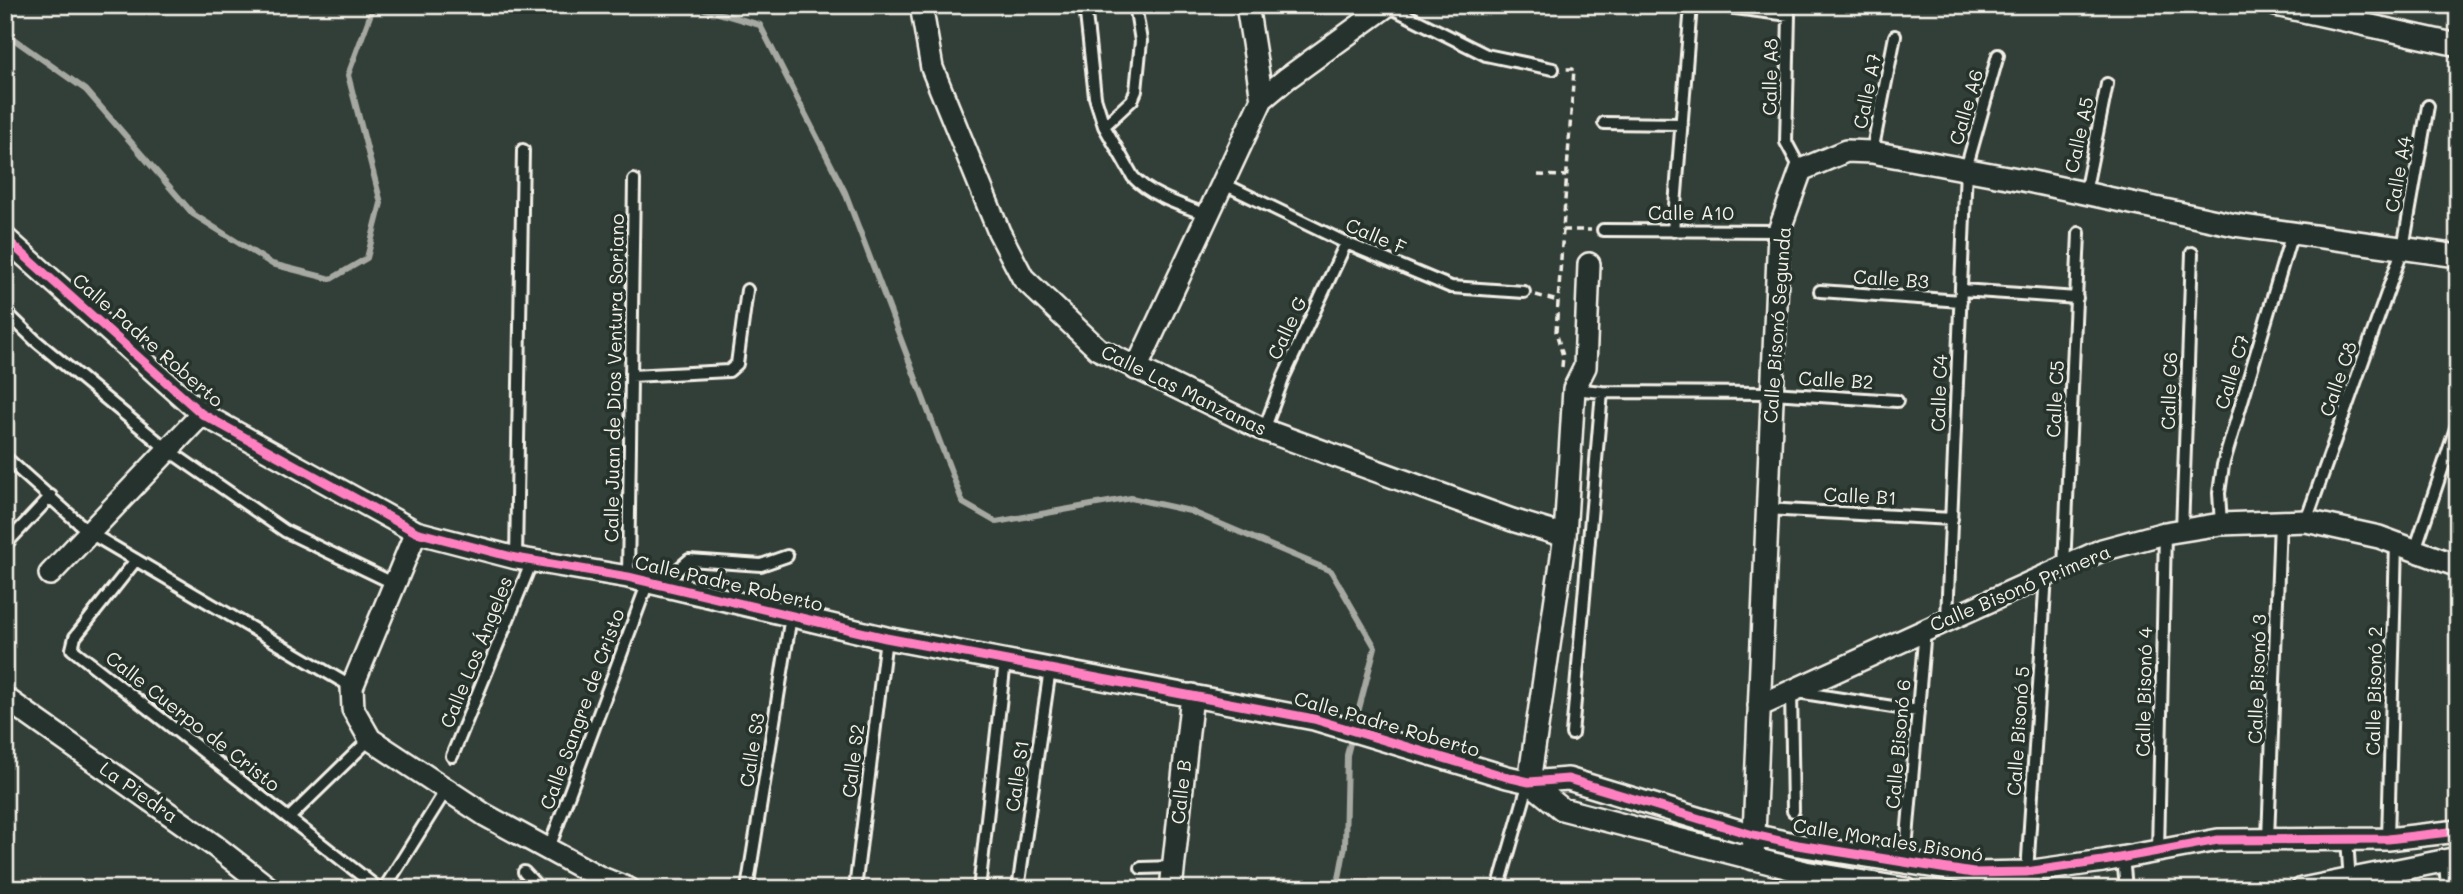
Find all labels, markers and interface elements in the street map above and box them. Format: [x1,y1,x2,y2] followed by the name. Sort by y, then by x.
[1756,38,1783,116] street label: Calle A8
[1847,51,1886,131] street label: Calle A7
[1943,66,1988,148] street label: Calle A6
[2058,95,2099,175] street label: Calle A5
[2379,134,2417,214] street label: Calle A4
[1648,200,1734,225] street label: Calle A10
[1342,212,1411,260] street label: Calle F
[598,213,629,543] street label: Calle Juan de Dios Ventura Soriano
[1757,226,1796,424] street label: Calle Bisonó Segunda
[1852,263,1930,294] street label: Calle B3
[68,267,229,412] street label: Calle Padre Roberto
[1261,292,1312,363] street label: Calle G
[2208,331,2255,412] street label: Calle C7
[2313,338,2362,420] street label: Calle C8
[1097,339,1271,441] street label: Calle Las Manzanas
[2155,352,2182,430] street label: Calle C6
[1925,354,1952,432] street label: Calle C4
[2040,360,2069,438] street label: Calle C5
[1798,365,1874,394] street label: Calle B2
[1823,481,1897,510] street label: Calle B1
[1926,538,2114,637] street label: Calle Bisonó Primera
[633,549,826,616] street label: Calle Padre Roberto
[434,572,517,731] street label: Calle Los Ángeles
[534,605,630,813] street label: Calle Sangre de Cristo
[2242,614,2271,744] street label: Calle Bisonó 3
[2360,626,2387,756] street label: Calle Bisonó 2
[2130,627,2157,757] street label: Calle Bisonó 4
[101,645,286,797] street label: Calle Cuerpo de Cristo
[2001,665,2035,797] street label: Calle Bisonó 5
[1879,678,1916,810] street label: Calle Bisonó 6
[1291,685,1483,762] street label: Calle Padre Roberto
[733,711,770,789] street label: Calle S3
[836,723,869,799] street label: Calle S2
[999,739,1034,813] street label: Calle S1
[95,755,184,828] street label: La Piedra
[1165,759,1196,825] street label: Calle B
[1791,812,1985,867] street label: Calle Morales Bisonó

